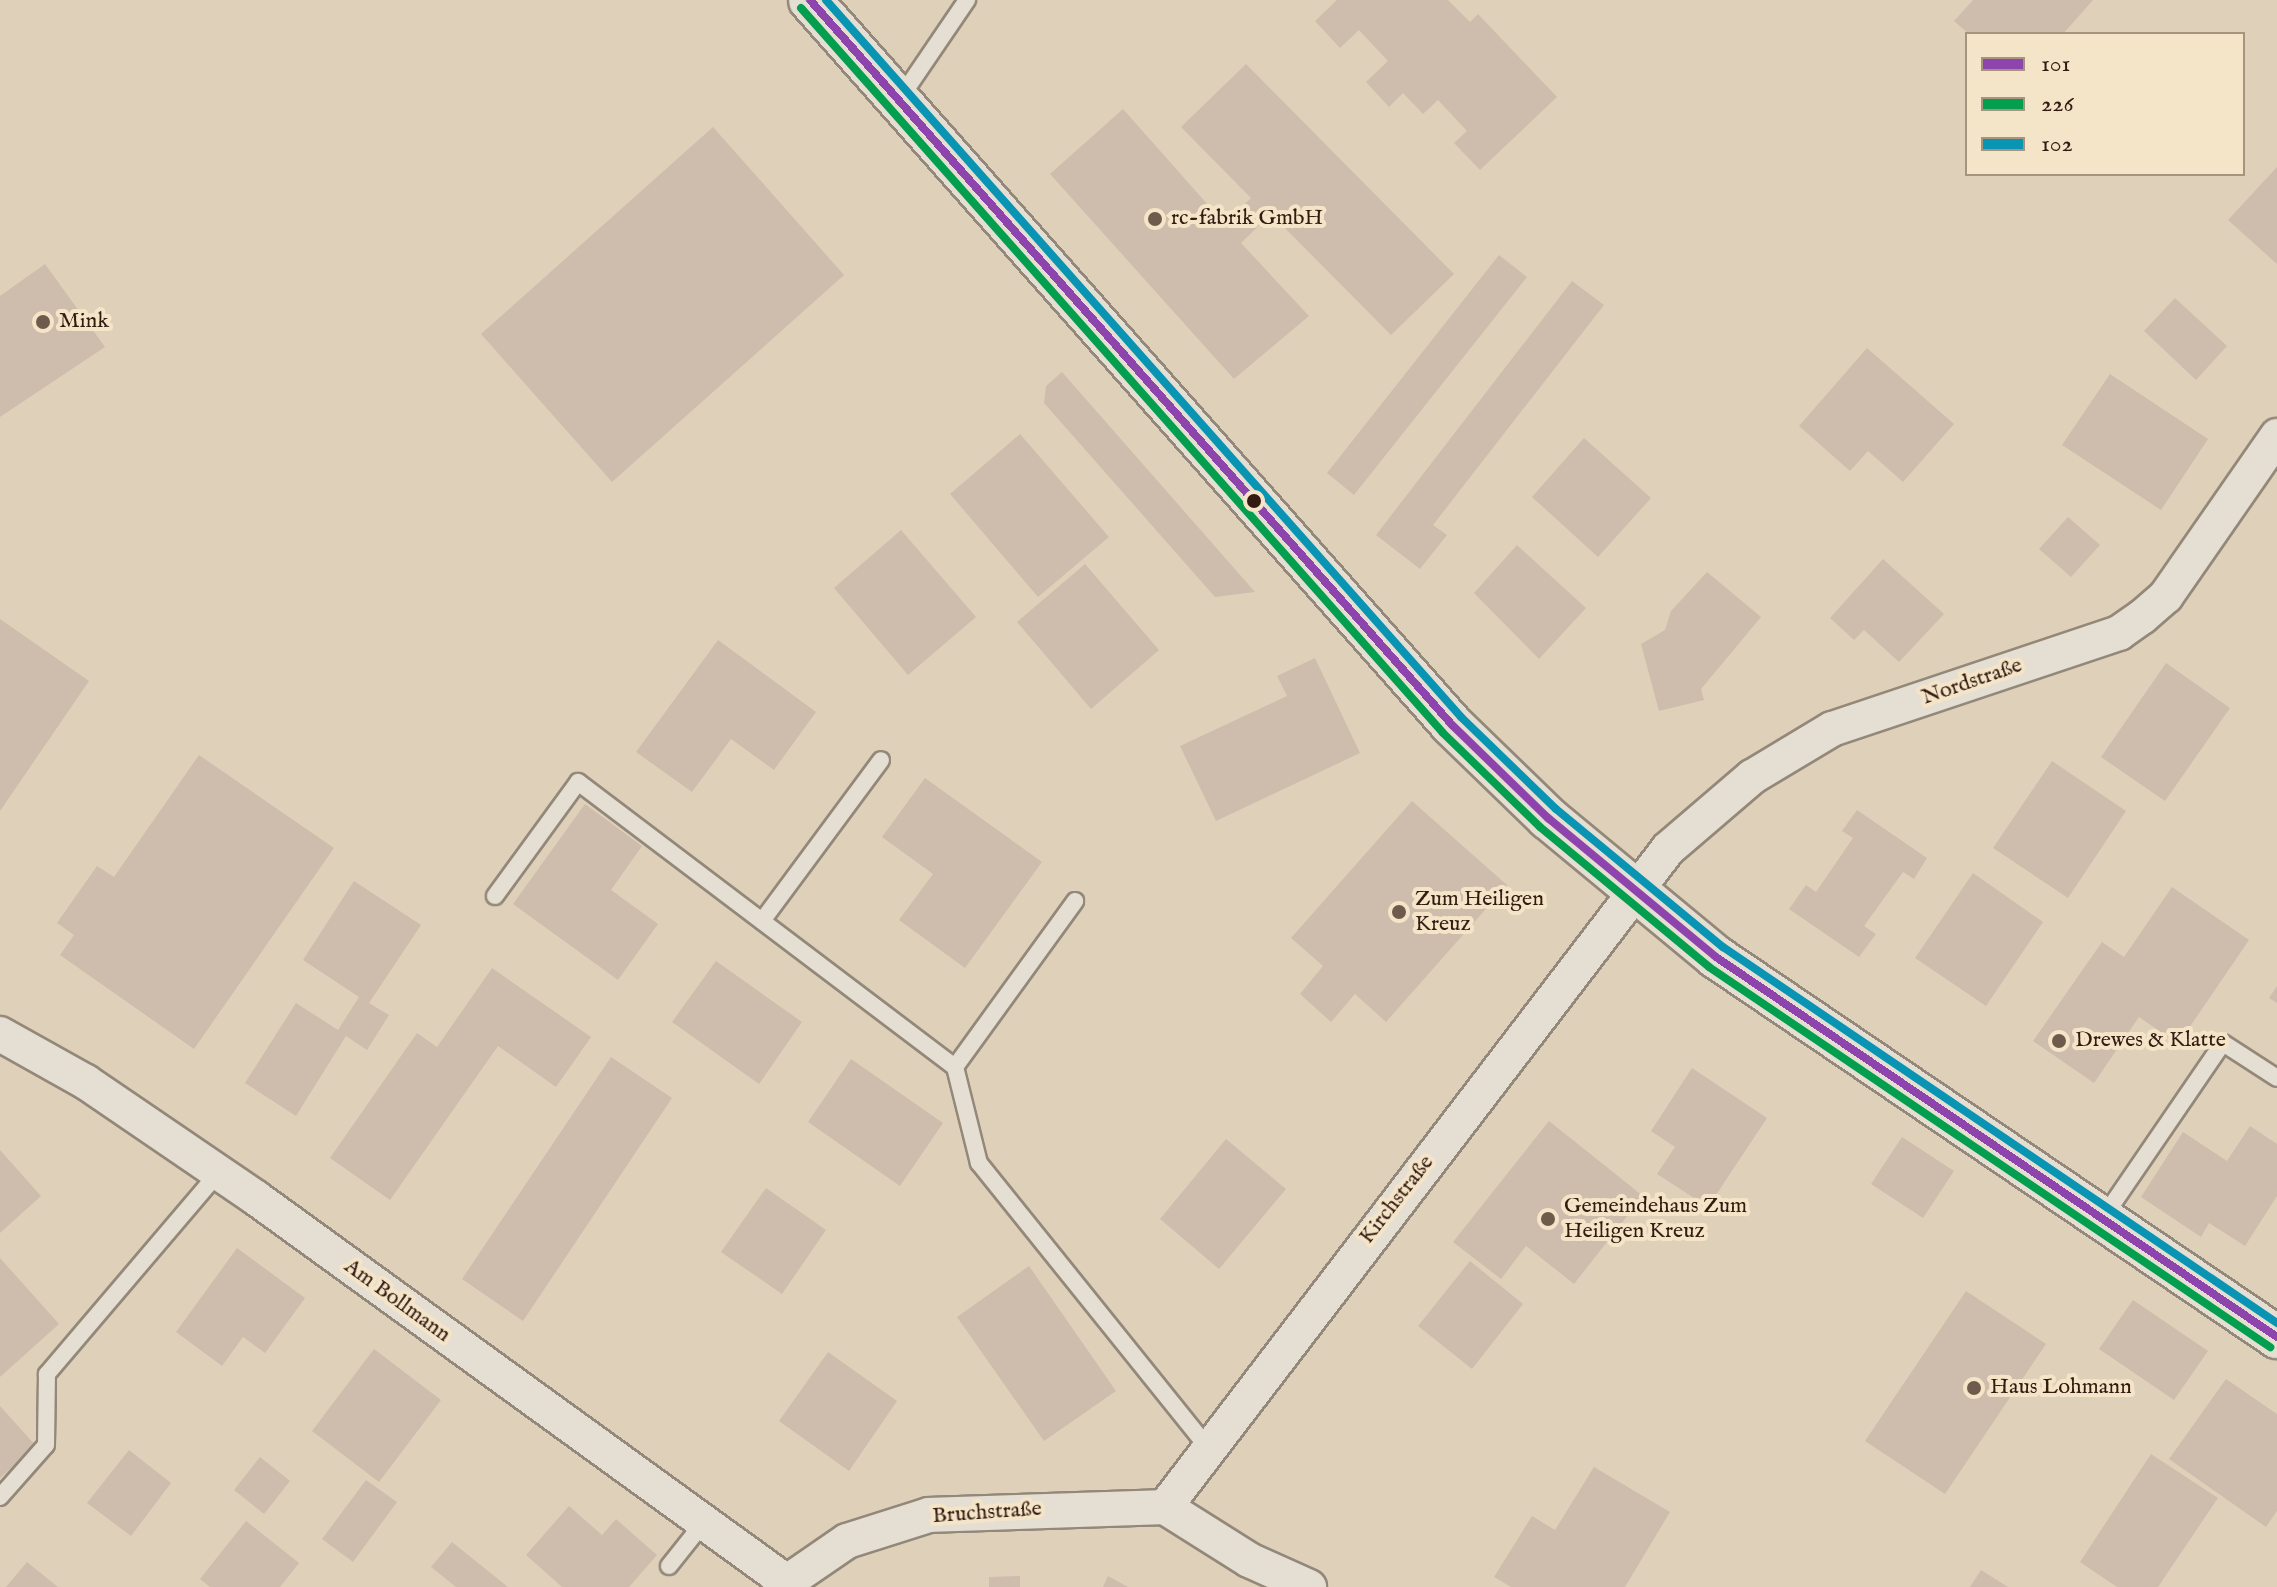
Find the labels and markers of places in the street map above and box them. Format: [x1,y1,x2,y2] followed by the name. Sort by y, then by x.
[1171,206,1323,232] place label: rc-fabrik GmbH
[1146,210,1164,228] marker: rc-fabrik GmbH
[59,309,109,335] place label: Mink
[34,313,52,331] marker: Mink
[1246,493,1262,509] unlabelled marker
[1415,886,1544,938] place label: Zum Heiligen Kreuz
[1390,903,1408,921] marker: Zum Heiligen Kreuz
[2075,1028,2226,1054] place label: Drewes & Klatte
[2050,1032,2068,1050] marker: Drewes & Klatte
[1564,1193,1747,1244] place label: Gemeindehaus Zum Heiligen Kreuz
[1539,1210,1557,1228] marker: Gemeindehaus Zum Heiligen Kreuz
[1990,1375,2132,1401] place label: Haus Lohmann
[1965,1379,1983,1397] marker: Haus Lohmann

